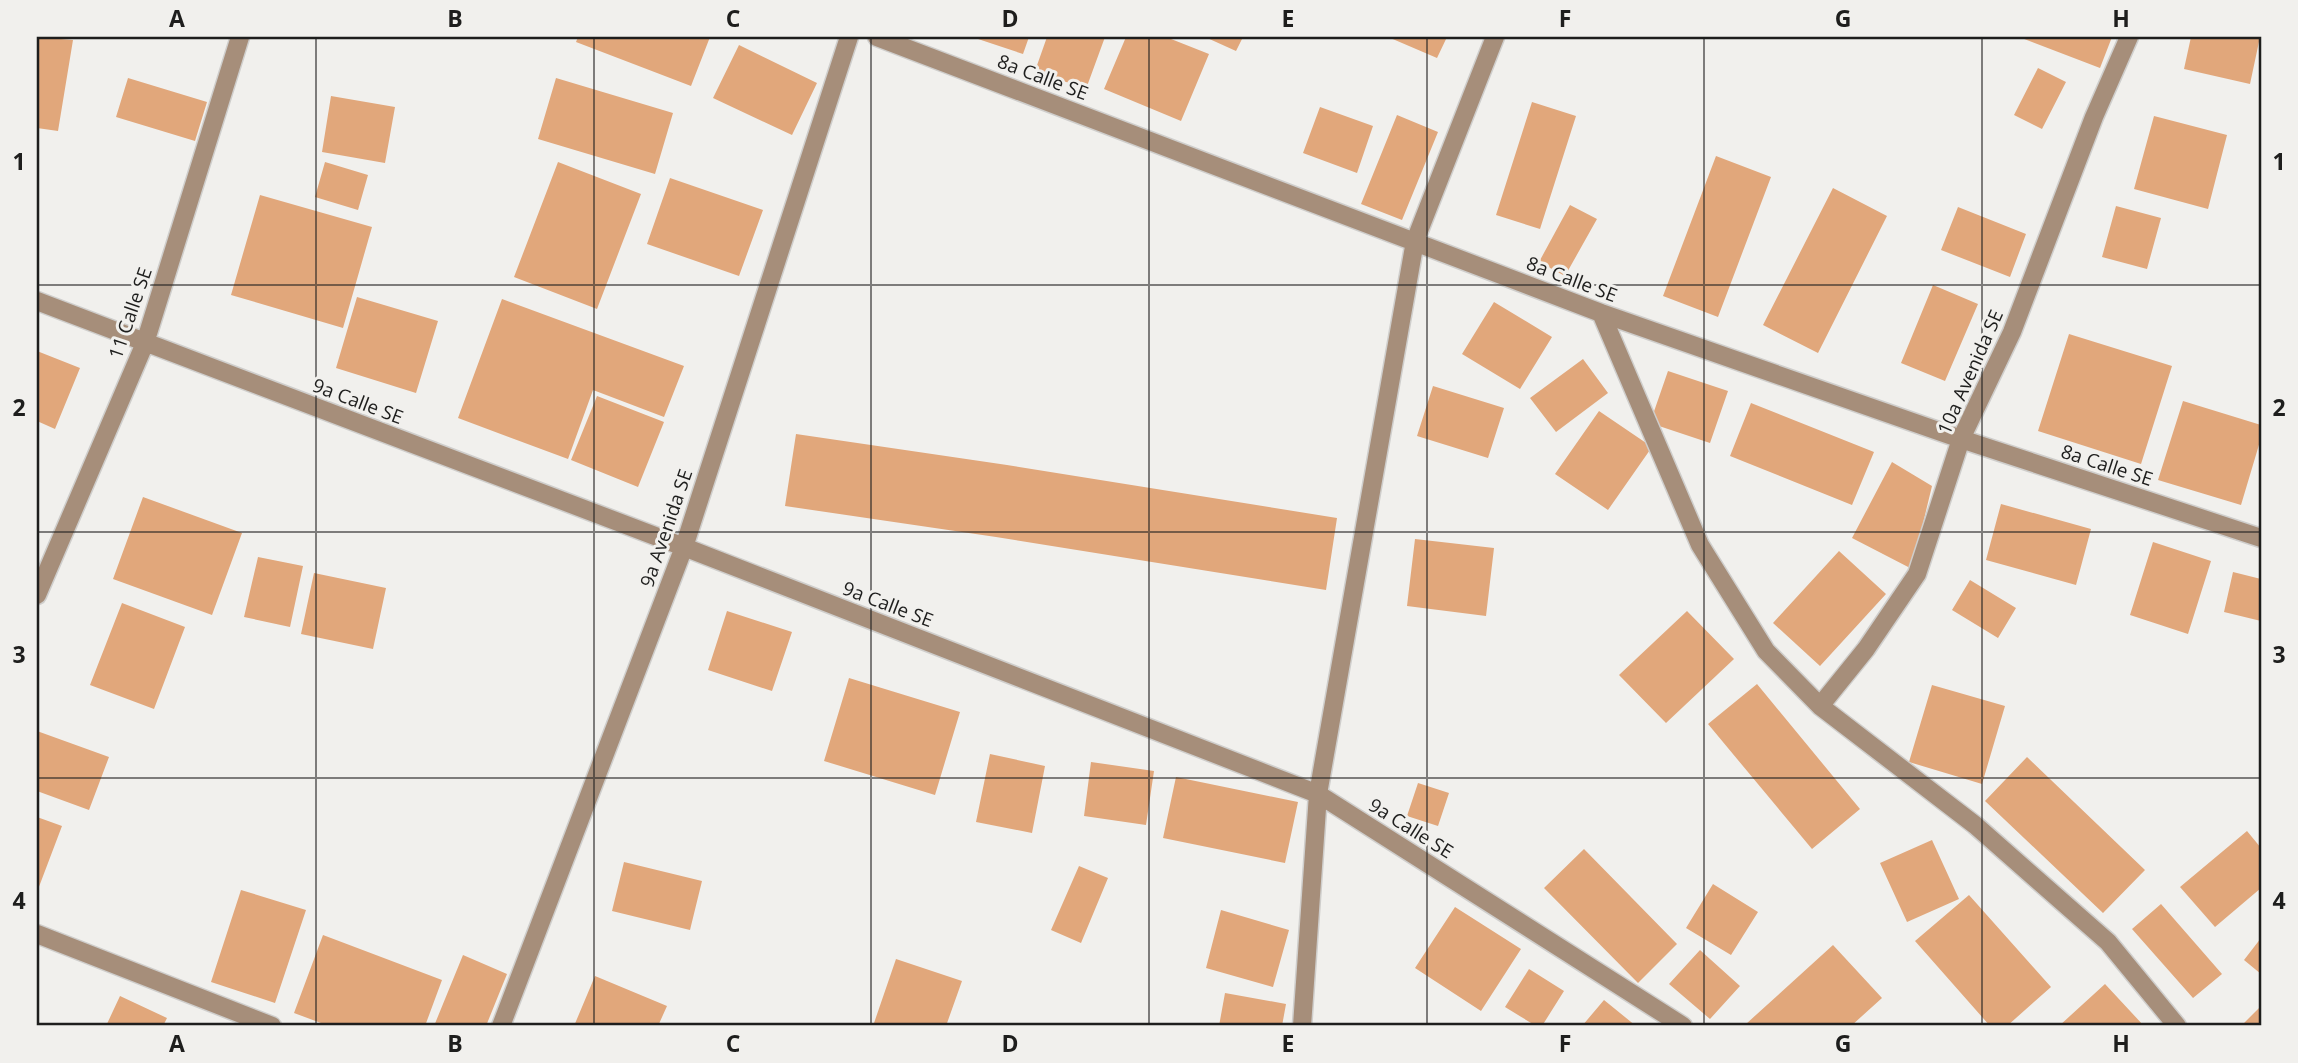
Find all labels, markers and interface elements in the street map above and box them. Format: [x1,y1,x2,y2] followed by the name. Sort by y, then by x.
[169,2,185,34] text: A
[447,2,463,34] text: B
[726,2,740,34] text: C
[1001,2,1019,34] text: D
[1282,2,1294,34] text: E
[1559,2,1571,34] text: F
[1835,2,1851,34] text: G
[2112,2,2130,34] text: H
[994,48,1092,106] street label: 8a Calle SE
[12,145,26,177] text: 1
[2272,145,2286,177] text: 1
[1523,250,1621,308] street label: 8a Calle SE
[102,264,158,362] street label: 11 Calle SE
[1931,306,2009,438] street label: 10a Avenida SE
[309,372,407,430] street label: 9a Calle SE
[12,391,26,423] text: 2
[2272,391,2286,423] text: 2
[2058,438,2156,492] street label: 8a Calle SE
[634,466,698,590] street label: 9a Avenida SE
[839,575,937,633] street label: 9a Calle SE
[12,638,26,670] text: 3
[2272,638,2286,670] text: 3
[1364,792,1458,864] street label: 9a Calle SE
[12,884,26,916] text: 4
[2272,884,2286,916] text: 4
[169,1027,185,1059] text: A
[447,1027,463,1059] text: B
[726,1027,740,1059] text: C
[1001,1027,1019,1059] text: D
[1282,1027,1294,1059] text: E
[1559,1027,1571,1059] text: F
[1835,1027,1851,1059] text: G
[2112,1027,2130,1059] text: H

